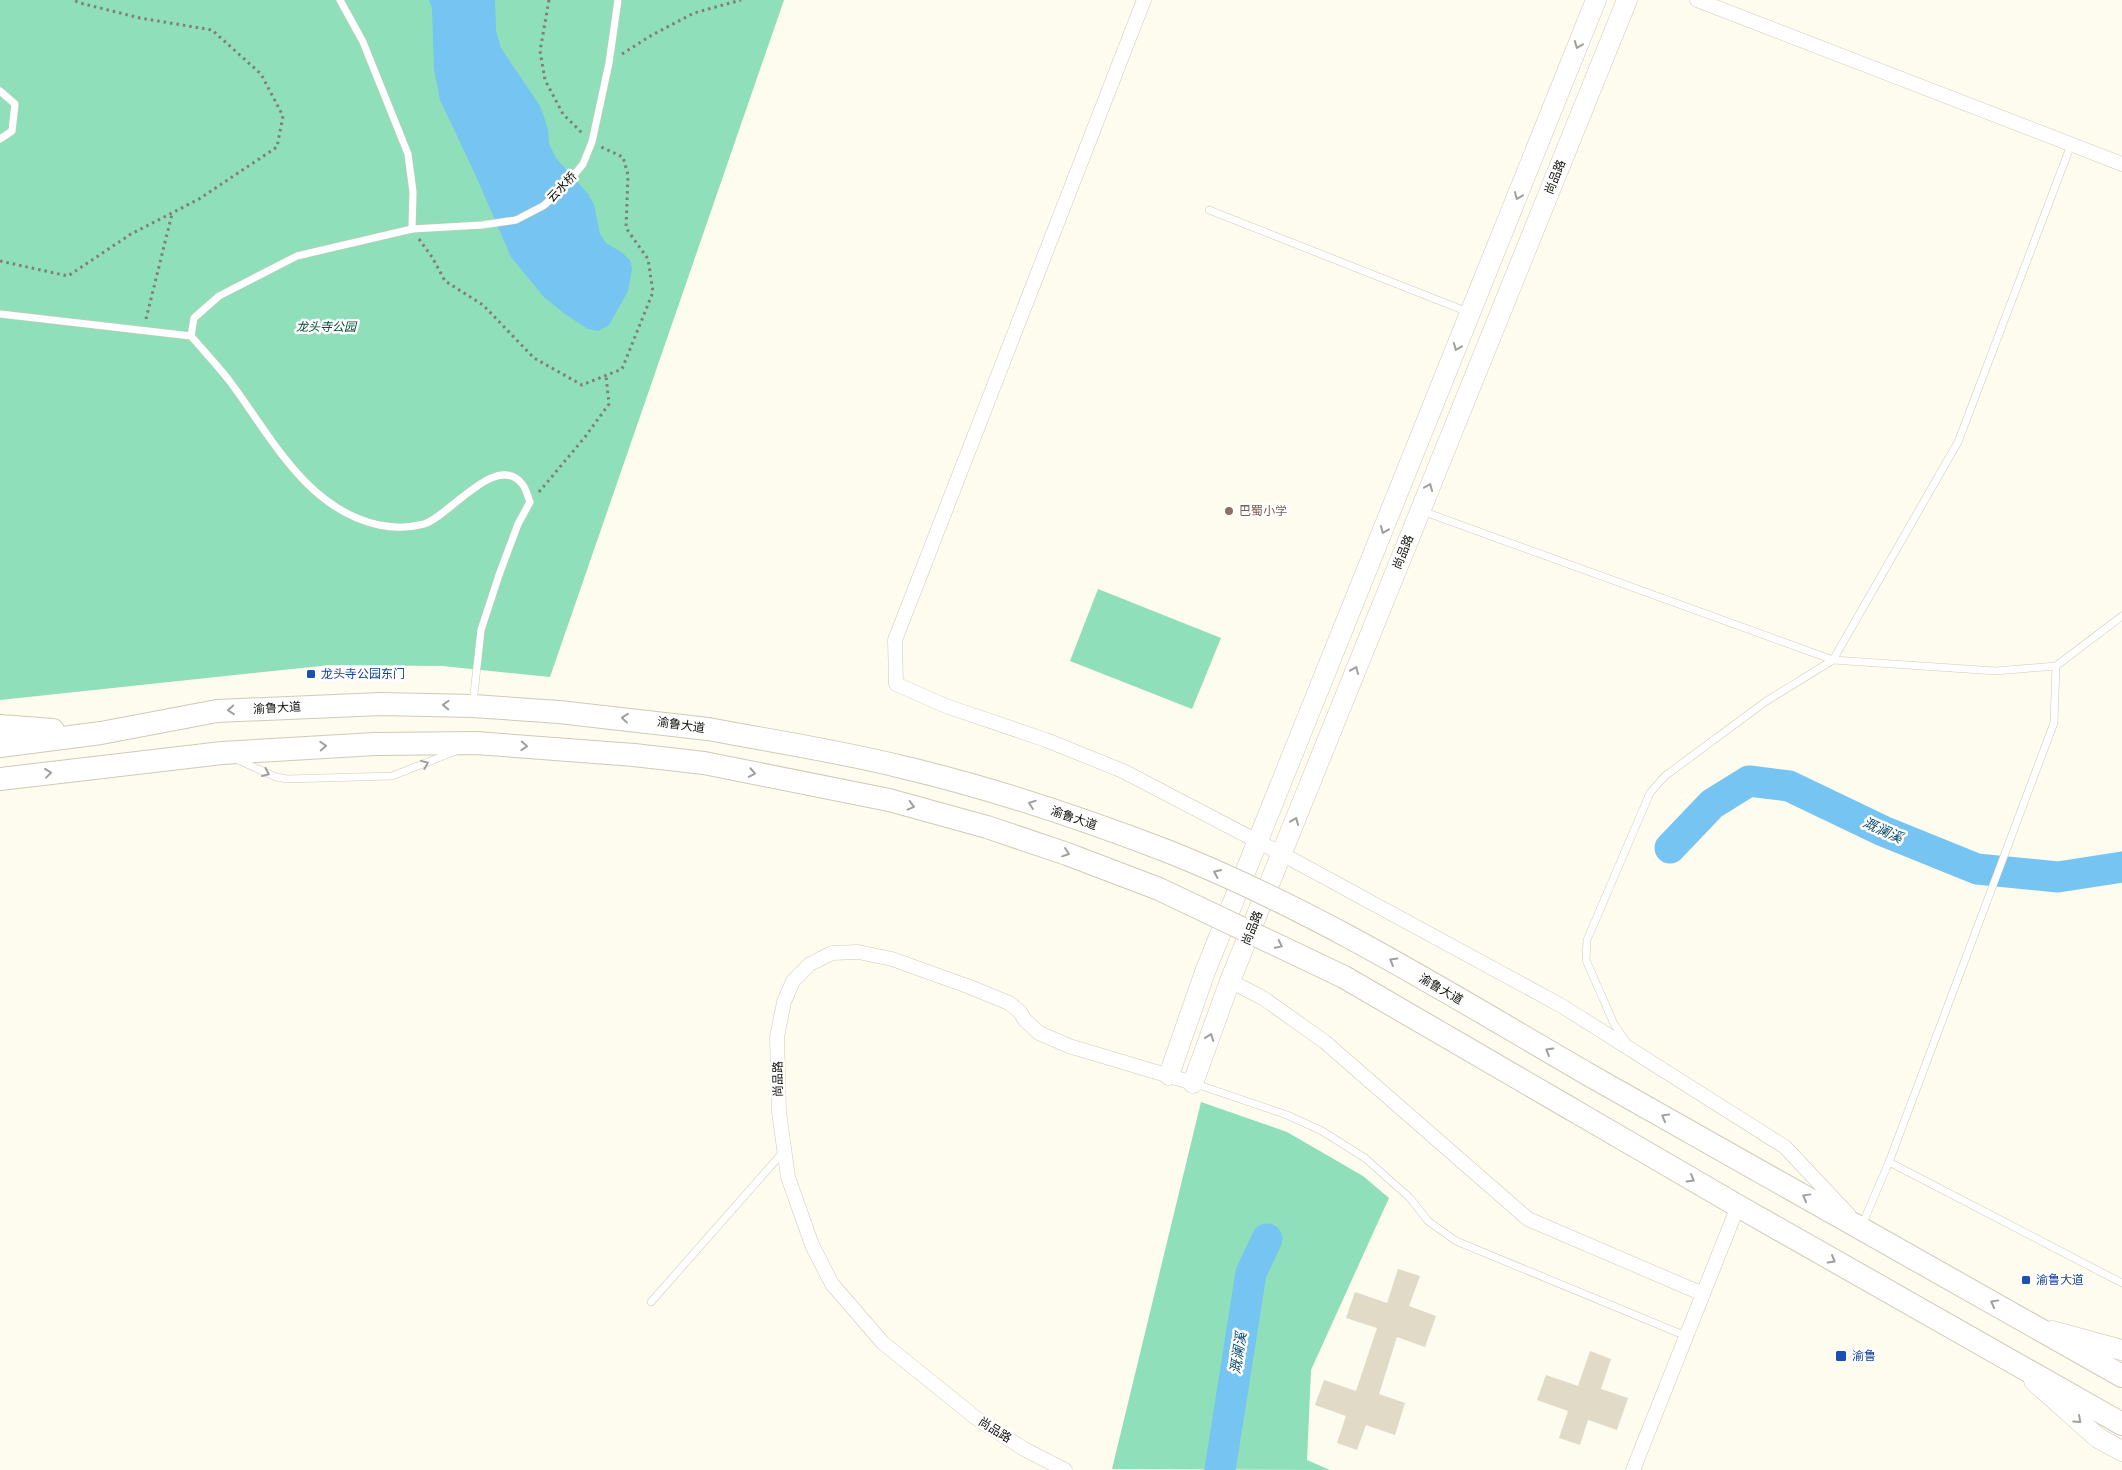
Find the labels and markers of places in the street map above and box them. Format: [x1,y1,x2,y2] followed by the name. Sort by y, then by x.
[1239,503,1287,519] place label: 巴蜀小学
[1223,505,1235,517] marker: 巴蜀小学
[321,666,405,682] place label: 龙头寺公园东门
[305,668,317,680] marker: 龙头寺公园东门
[2036,1272,2084,1288] place label: 渝鲁大道
[2020,1274,2032,1286] marker: 渝鲁大道
[1852,1348,1876,1364] place label: 渝鲁
[1834,1349,1848,1363] marker: 渝鲁

